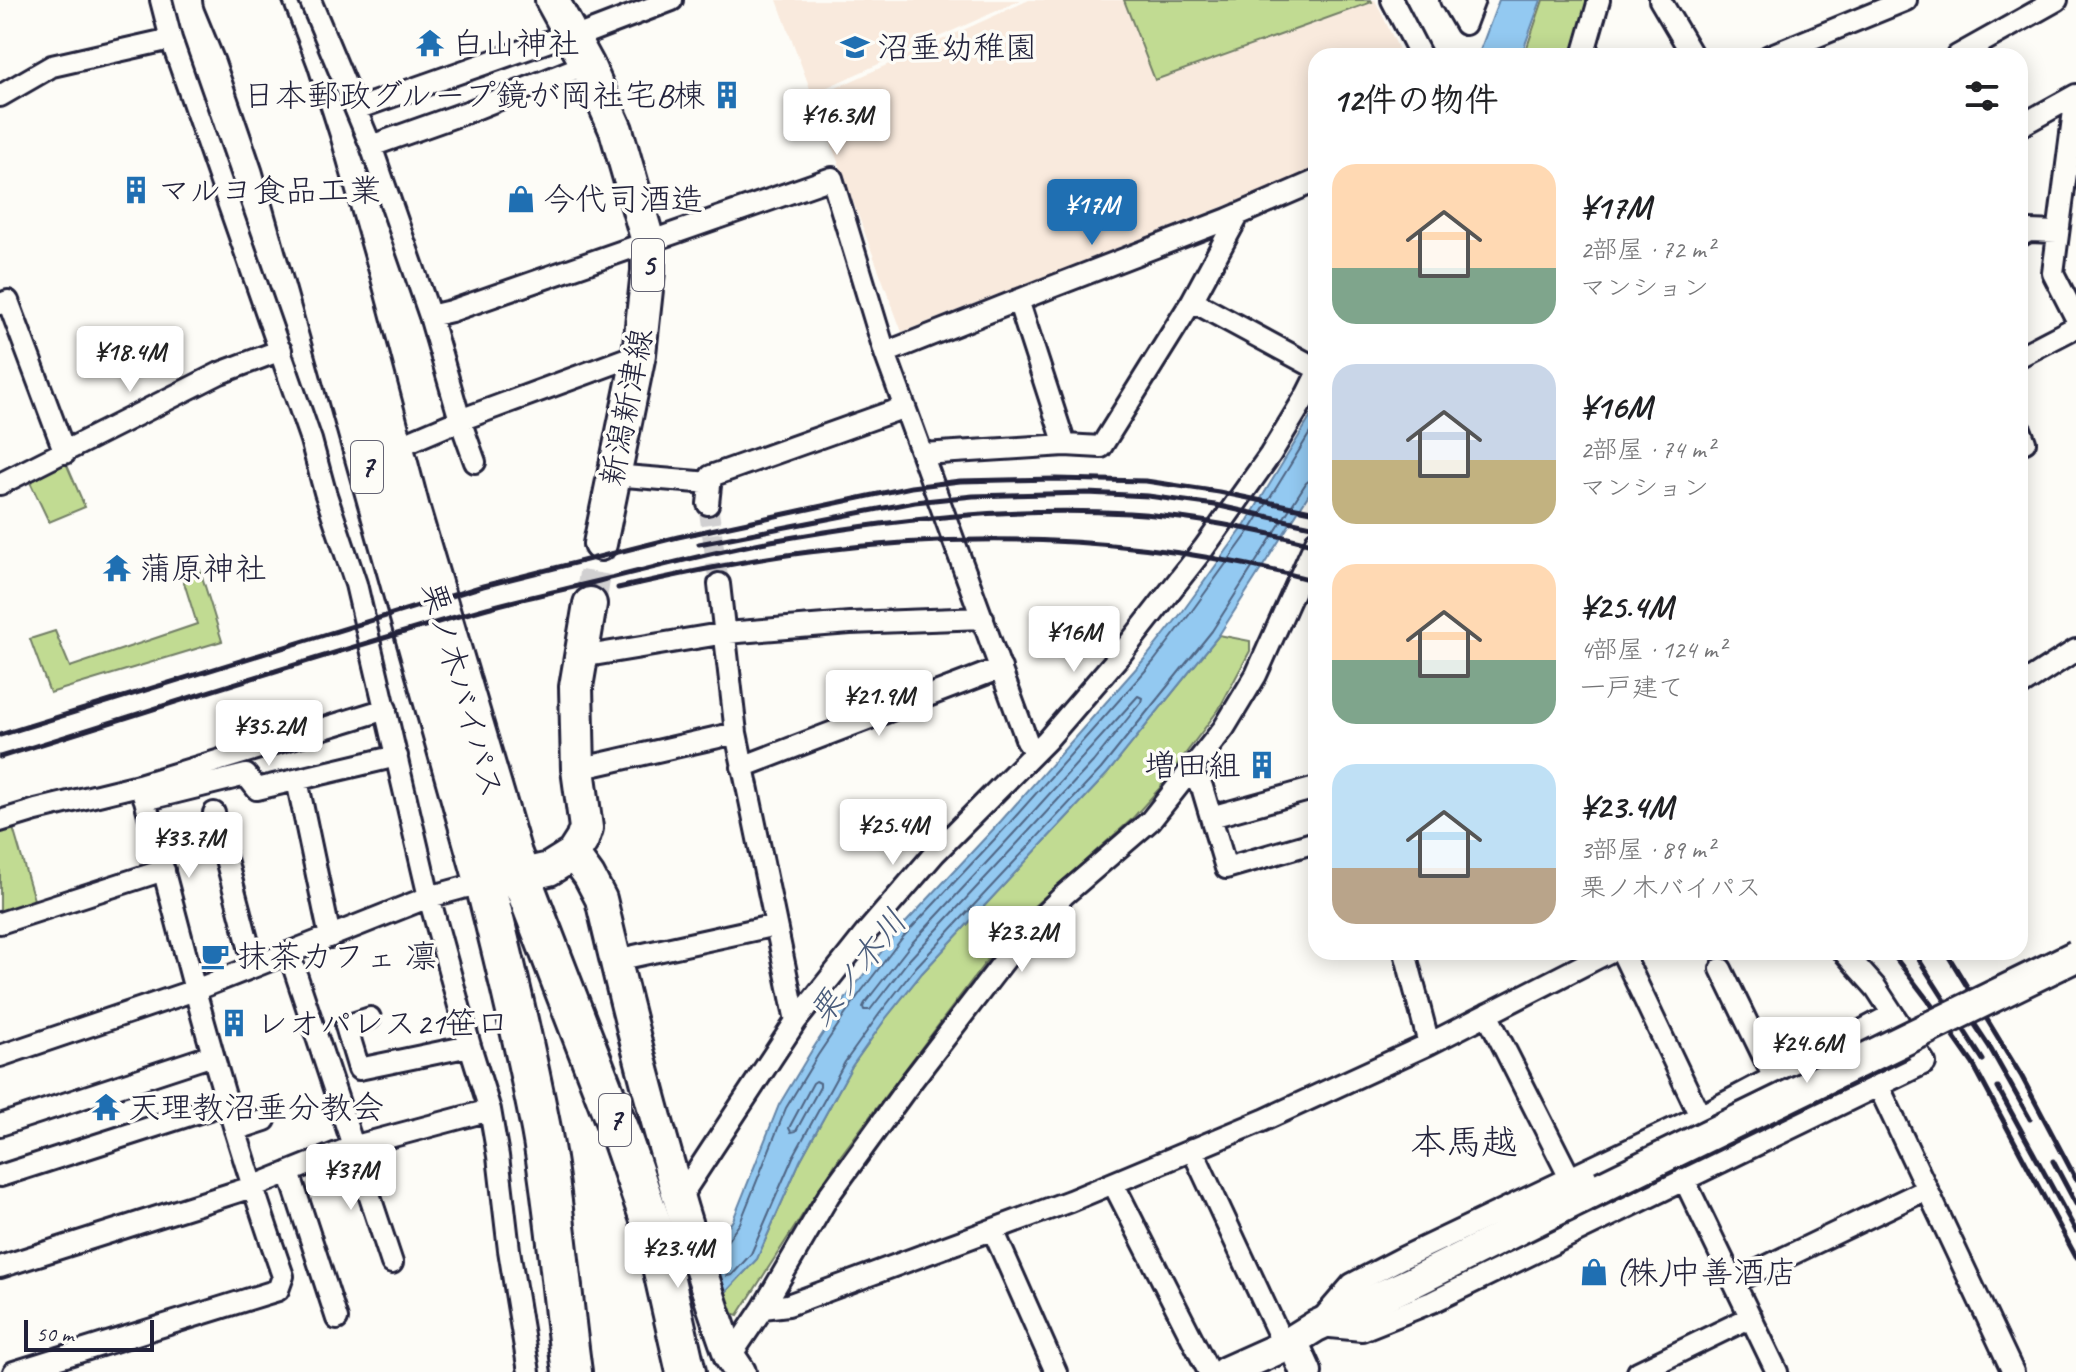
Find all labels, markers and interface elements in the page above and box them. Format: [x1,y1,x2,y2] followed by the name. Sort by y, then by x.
[452,23,580,64] place label: 白山神社
[877,27,1037,68] place label: 沼垂幼稚園
[415,28,445,58] temple icon: 白山神社
[840,32,870,62] school or university icon: 沼垂幼稚園
[1960,74,2004,118] icon: filters
[243,75,705,116] place label: 日本郵政グループ鏡が岡社宅B棟
[1332,78,1499,121] text: 12件の物件
[712,80,742,110] building icon: 日本郵政グループ鏡が岡社宅B棟
[772,89,902,157] pin: ¥16.3M
[801,98,873,131] text: ¥16.3M
[158,170,381,211] place label: マルヨ食品工業
[121,175,151,205] building icon: マルヨ食品工業
[543,179,703,220] place label: 今代司酒造
[1045,179,1139,247] pin: ¥17M
[506,184,536,214] shop icon: 今代司酒造
[1580,185,1651,228] text: ¥17M
[1065,188,1119,221] text: ¥17M
[1396,196,1492,292] icon: home
[1580,233,1714,266] text: 2部屋 · 72 m²
[632,239,664,291] road number: 5
[1580,271,1709,304] text: マンション
[591,325,662,490] street label: 新潟新津線
[65,326,195,394] pin: ¥18.4M
[95,335,165,368] text: ¥18.4M
[1580,385,1651,428] text: ¥16M
[1396,396,1492,492] icon: home
[1580,433,1714,466] text: 2部屋 · 74 m²
[351,441,383,493] road number: 7
[1580,471,1709,504] text: マンション
[139,548,267,589] place label: 蒲原神社
[102,553,132,583] temple icon: 蒲原神社
[412,577,513,803] street label: 栗ノ木バイパス
[1580,585,1672,628] text: ¥25.4M
[1396,596,1492,692] icon: home
[1027,606,1121,674] pin: ¥16M
[1047,615,1101,648] text: ¥16M
[1580,633,1725,666] text: 4部屋 · 124 m²
[814,670,944,738] pin: ¥21.9M
[1580,671,1684,704] text: 一戸建て
[844,679,914,712] text: ¥21.9M
[204,700,334,768] pin: ¥35.2M
[234,709,304,742] text: ¥35.2M
[1144,745,1240,786] place label: 増田組
[1247,750,1277,780] building icon: 増田組
[1580,785,1673,828] text: ¥23.4M
[1396,796,1492,892] icon: home
[828,799,958,867] pin: ¥25.4M
[858,808,928,841] text: ¥25.4M
[124,812,254,880] pin: ¥33.7M
[154,821,224,854] text: ¥33.7M
[1580,833,1714,866] text: 3部屋 · 89 m²
[1580,871,1761,904] text: 栗ノ木バイパス
[799,900,916,1034] water label: 栗ノ木川
[957,906,1087,974] pin: ¥23.2M
[987,915,1057,948] text: ¥23.2M
[237,936,437,977] place label: 抹茶カフェ 凛
[200,941,230,971] cafe icon: 抹茶カフェ 凛
[256,1003,509,1044] place label: レオパレス21笹口
[219,1008,249,1038] building icon: レオパレス21笹口
[1742,1017,1872,1085] pin: ¥24.6M
[1771,1026,1843,1059] text: ¥24.6M
[128,1087,384,1128] place label: 天理教沼垂分教会
[91,1092,121,1122] temple icon: 天理教沼垂分教会
[599,1094,631,1146] road number: 7
[1410,1119,1518,1165] district label: 本馬越
[304,1144,398,1212] pin: ¥37M
[324,1153,378,1186] text: ¥37M
[613,1222,743,1290] pin: ¥23.4M
[643,1231,713,1264] text: ¥23.4M
[1616,1252,1797,1293] place label: (株)中善酒店
[1579,1257,1609,1287] shop icon: (株)中善酒店
[24,1316,154,1352] scale bar
[36,1320,73,1348] text: 50 m

